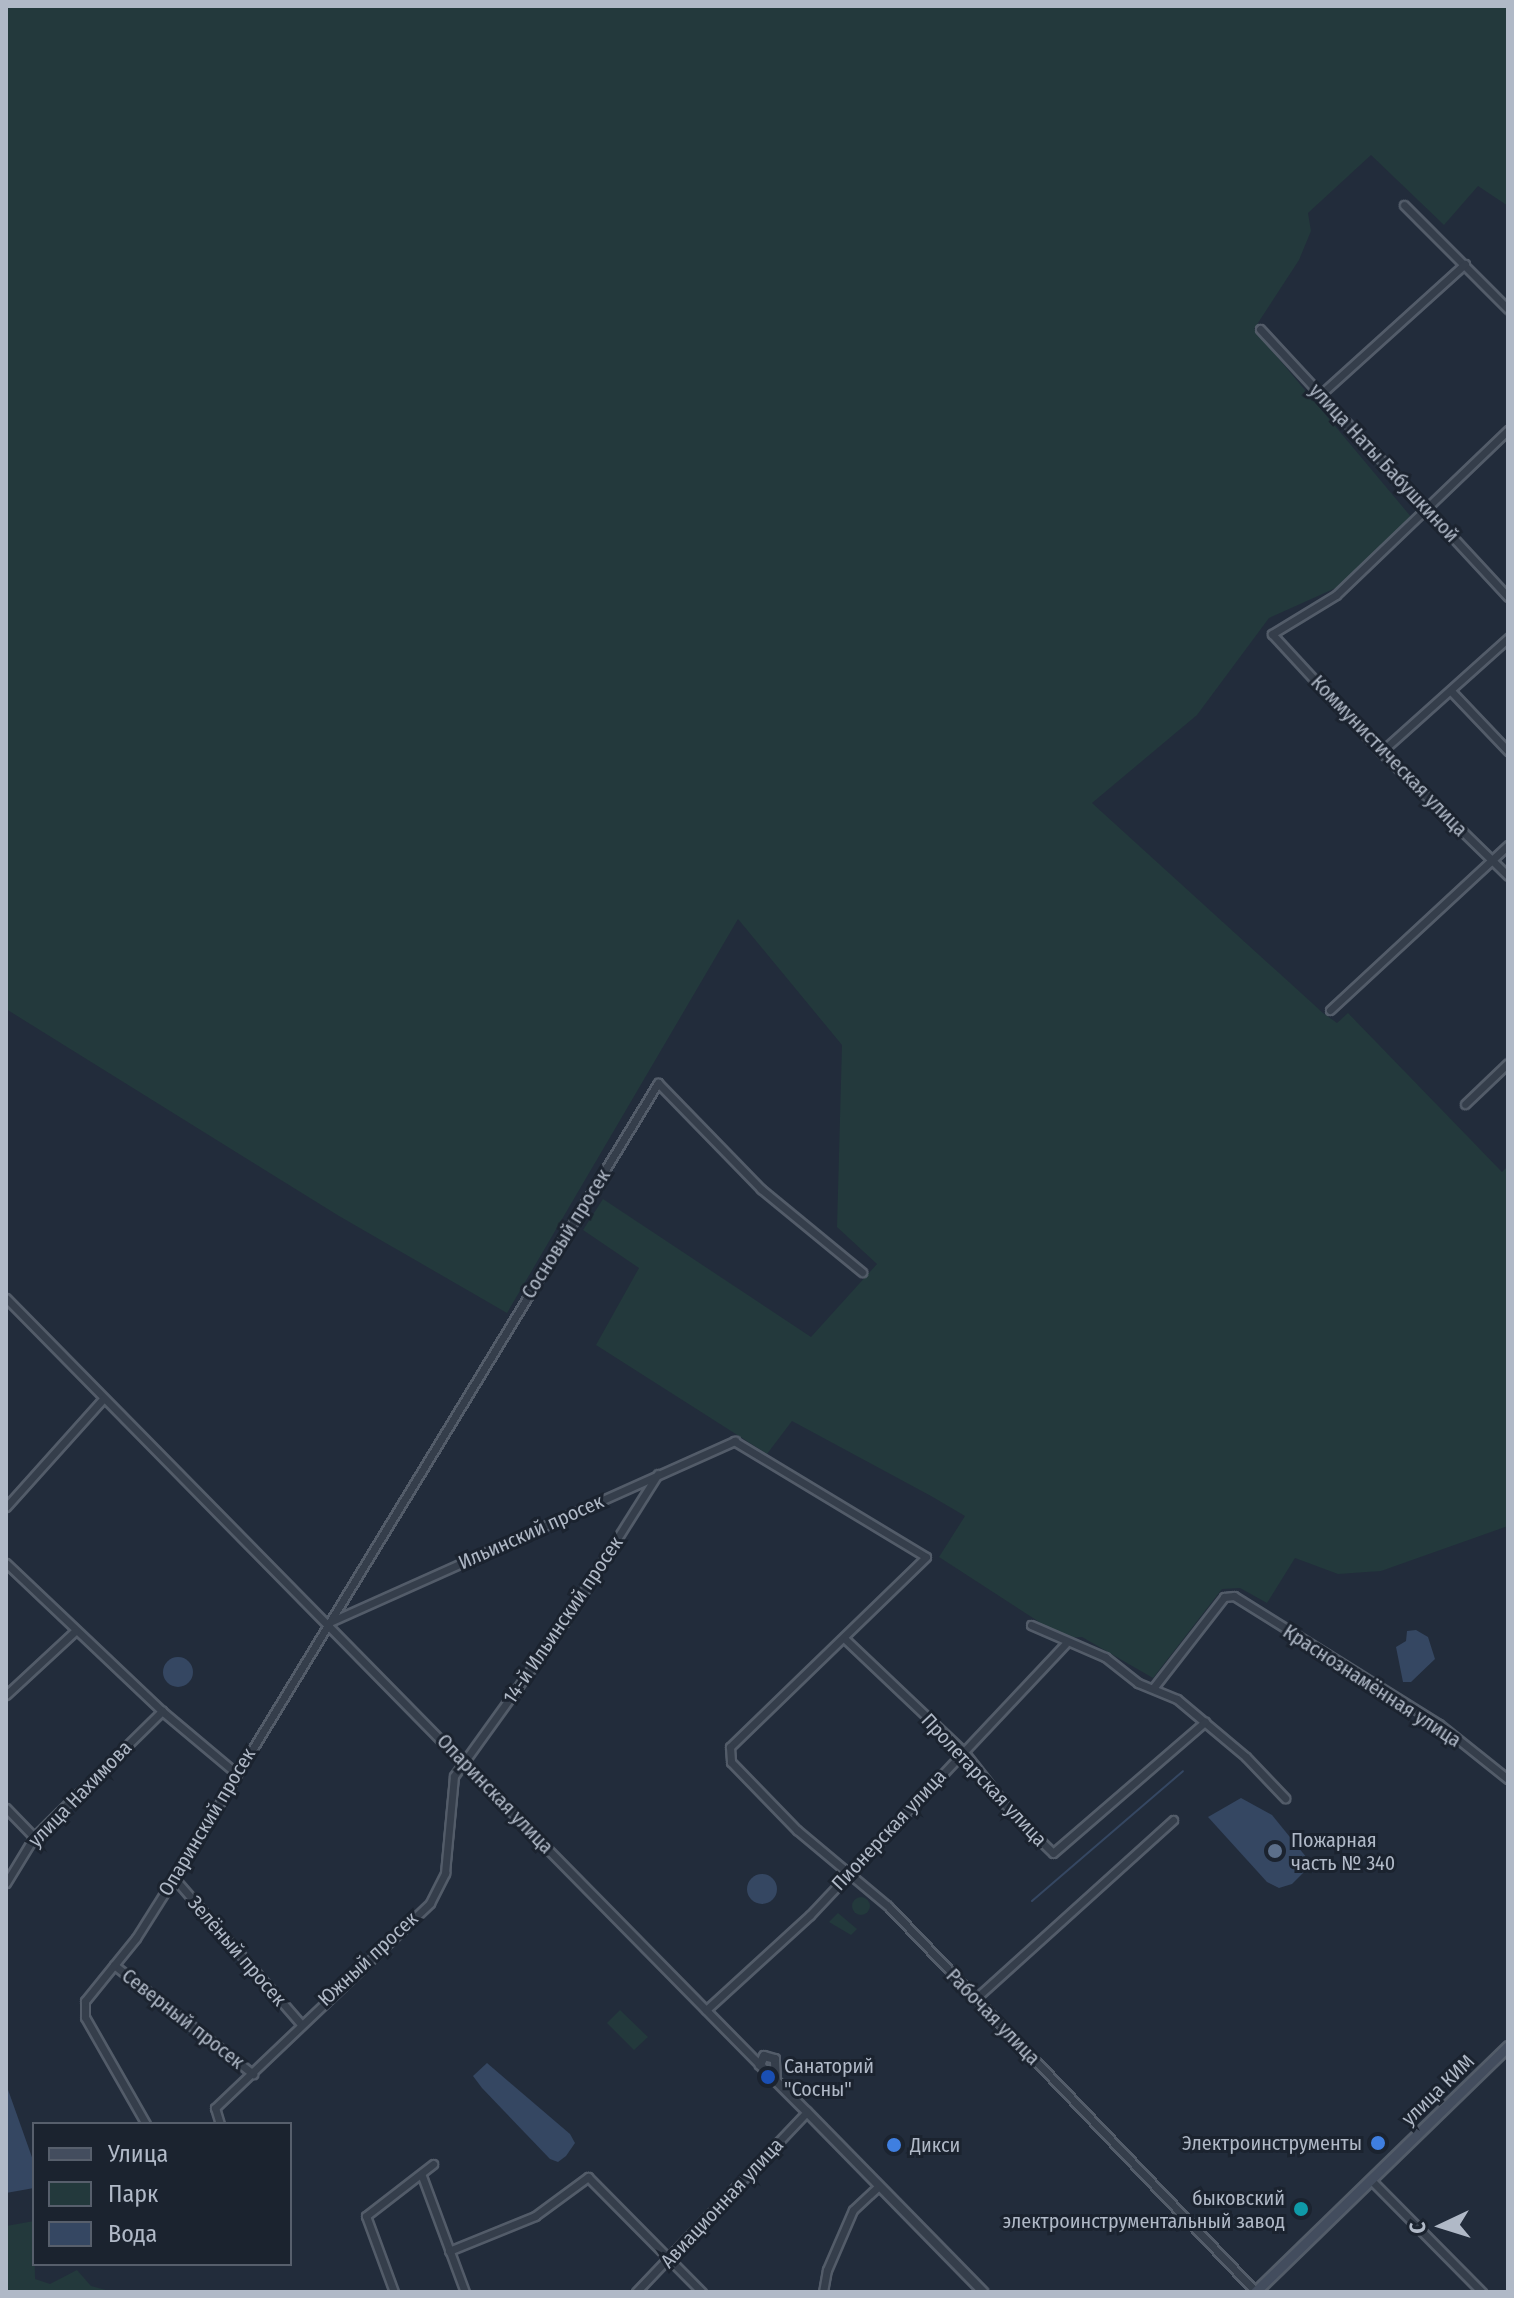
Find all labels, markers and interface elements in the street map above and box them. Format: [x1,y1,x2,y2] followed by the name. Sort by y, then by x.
[1304,379,1464,547] street label: улица Наты Бабушкиной
[1306,670,1472,842] street label: Коммунистическая улица
[517,1165,615,1303] street label: Сосновый просек
[455,1489,607,1575] street label: Ильинский просек
[498,1532,628,1708] street label: 14-й Ильинский просек
[1278,1619,1466,1753] street label: Краснознамённая улица
[916,1709,1052,1851] street label: Пролетарская улица
[432,1729,558,1859] street label: Опаринская улица
[23,1736,137,1852] street label: улица Нахимова
[153,1744,261,1900] street label: Опаринский просек
[827,1765,951,1895] street label: Пионерская улица
[1291,1828,1395,1875] place label: Пожарная часть № 340
[1266,1842,1284,1860] marker: Пожарная часть № 340
[183,1891,291,2011] street label: Зелёный просек
[313,1907,423,2011] street label: Южный просек
[117,1964,249,2074] street label: Северный просек
[941,1964,1045,2070] street label: Рабочая улица
[1397,2049,1479,2131] street label: улица КИМ
[784,2054,874,2101] place label: Санаторий "Сосны"
[759,2068,777,2086] marker: Санаторий "Сосны"
[32,2122,292,2266] legend
[1182,2131,1362,2155] place label: Электроинструменты
[656,2133,788,2273] street label: Авиационная улица
[910,2133,960,2157] place label: Дикси
[1369,2134,1387,2152] marker: Электроинструменты
[885,2136,903,2154] marker: Дикси
[108,2140,168,2168] text: Улица
[108,2180,158,2208] text: Парк
[1002,2186,1285,2233] place label: быковский электроинструментальный завод
[1402,2186,1482,2266] north arrow
[1292,2200,1310,2218] marker: быковский электроинструментальный завод
[108,2220,157,2248] text: Вода
[1404,2221,1431,2234] text: С

